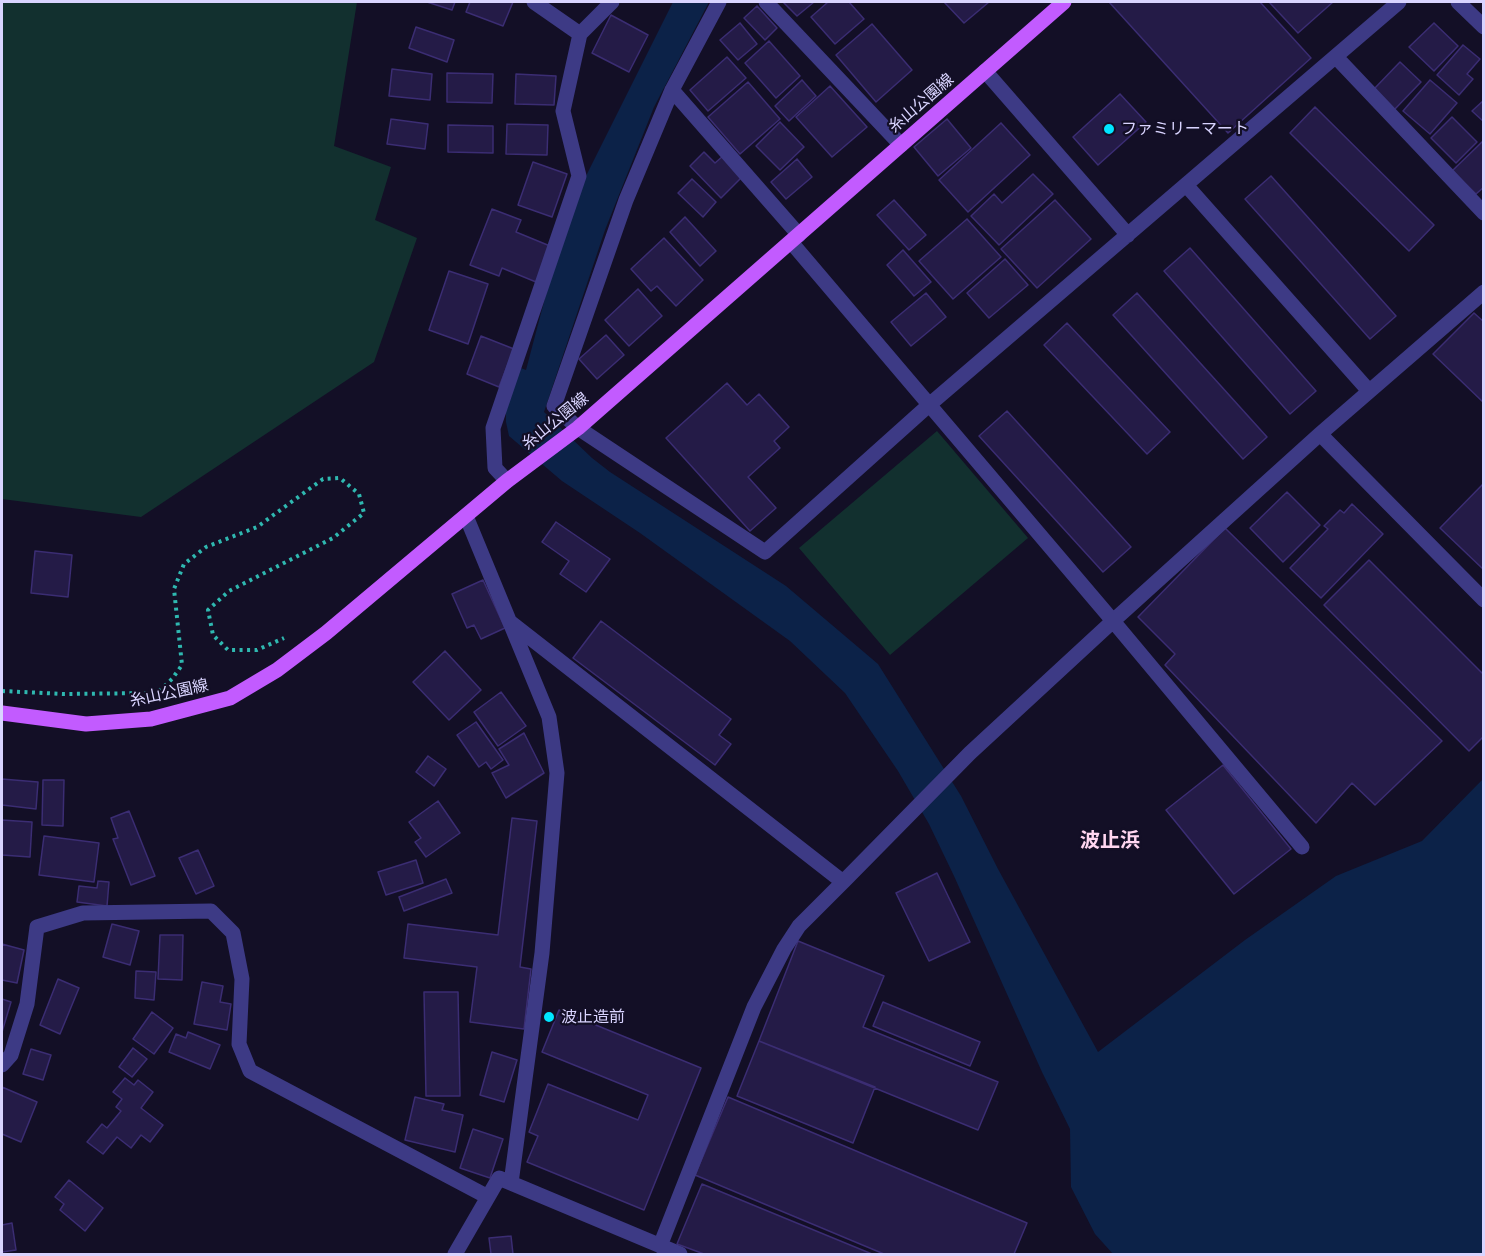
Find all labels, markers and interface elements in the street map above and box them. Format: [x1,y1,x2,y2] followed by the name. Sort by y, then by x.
[885,70,957,136] street label: 糸山公園線
[1121,119,1249,139] place label: ファミリーマート
[1102,122,1116,136] marker: ファミリーマート
[518,388,592,454] street label: 糸山公園線
[128,675,210,711] street label: 糸山公園線
[1080,829,1140,853] district label: 波止浜
[561,1007,625,1027] place label: 波止造前
[542,1010,556,1024] marker: 波止造前

